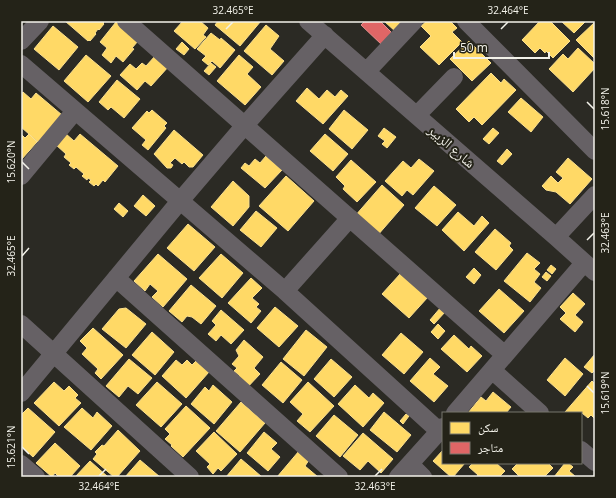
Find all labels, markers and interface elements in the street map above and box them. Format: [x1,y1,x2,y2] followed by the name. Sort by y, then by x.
[212,3,254,17] text: 32.465°E
[487,3,529,17] text: 32.464°E
[454,34,549,60] scale bar
[460,39,488,56] text: 50 m
[598,87,612,131] text: 15.618°N
[423,120,480,173] street label: شارع الزبير
[4,140,18,184] text: 15.620°N
[598,212,612,254] text: 32.463°E
[4,235,18,277] text: 32.465°E
[598,371,612,415] text: 15.619°N
[442,412,582,464] legend
[478,419,499,436] text: سكن
[4,425,18,469] text: 15.621°N
[477,439,503,456] text: متاجر
[78,479,120,493] text: 32.464°E
[354,479,396,493] text: 32.463°E

